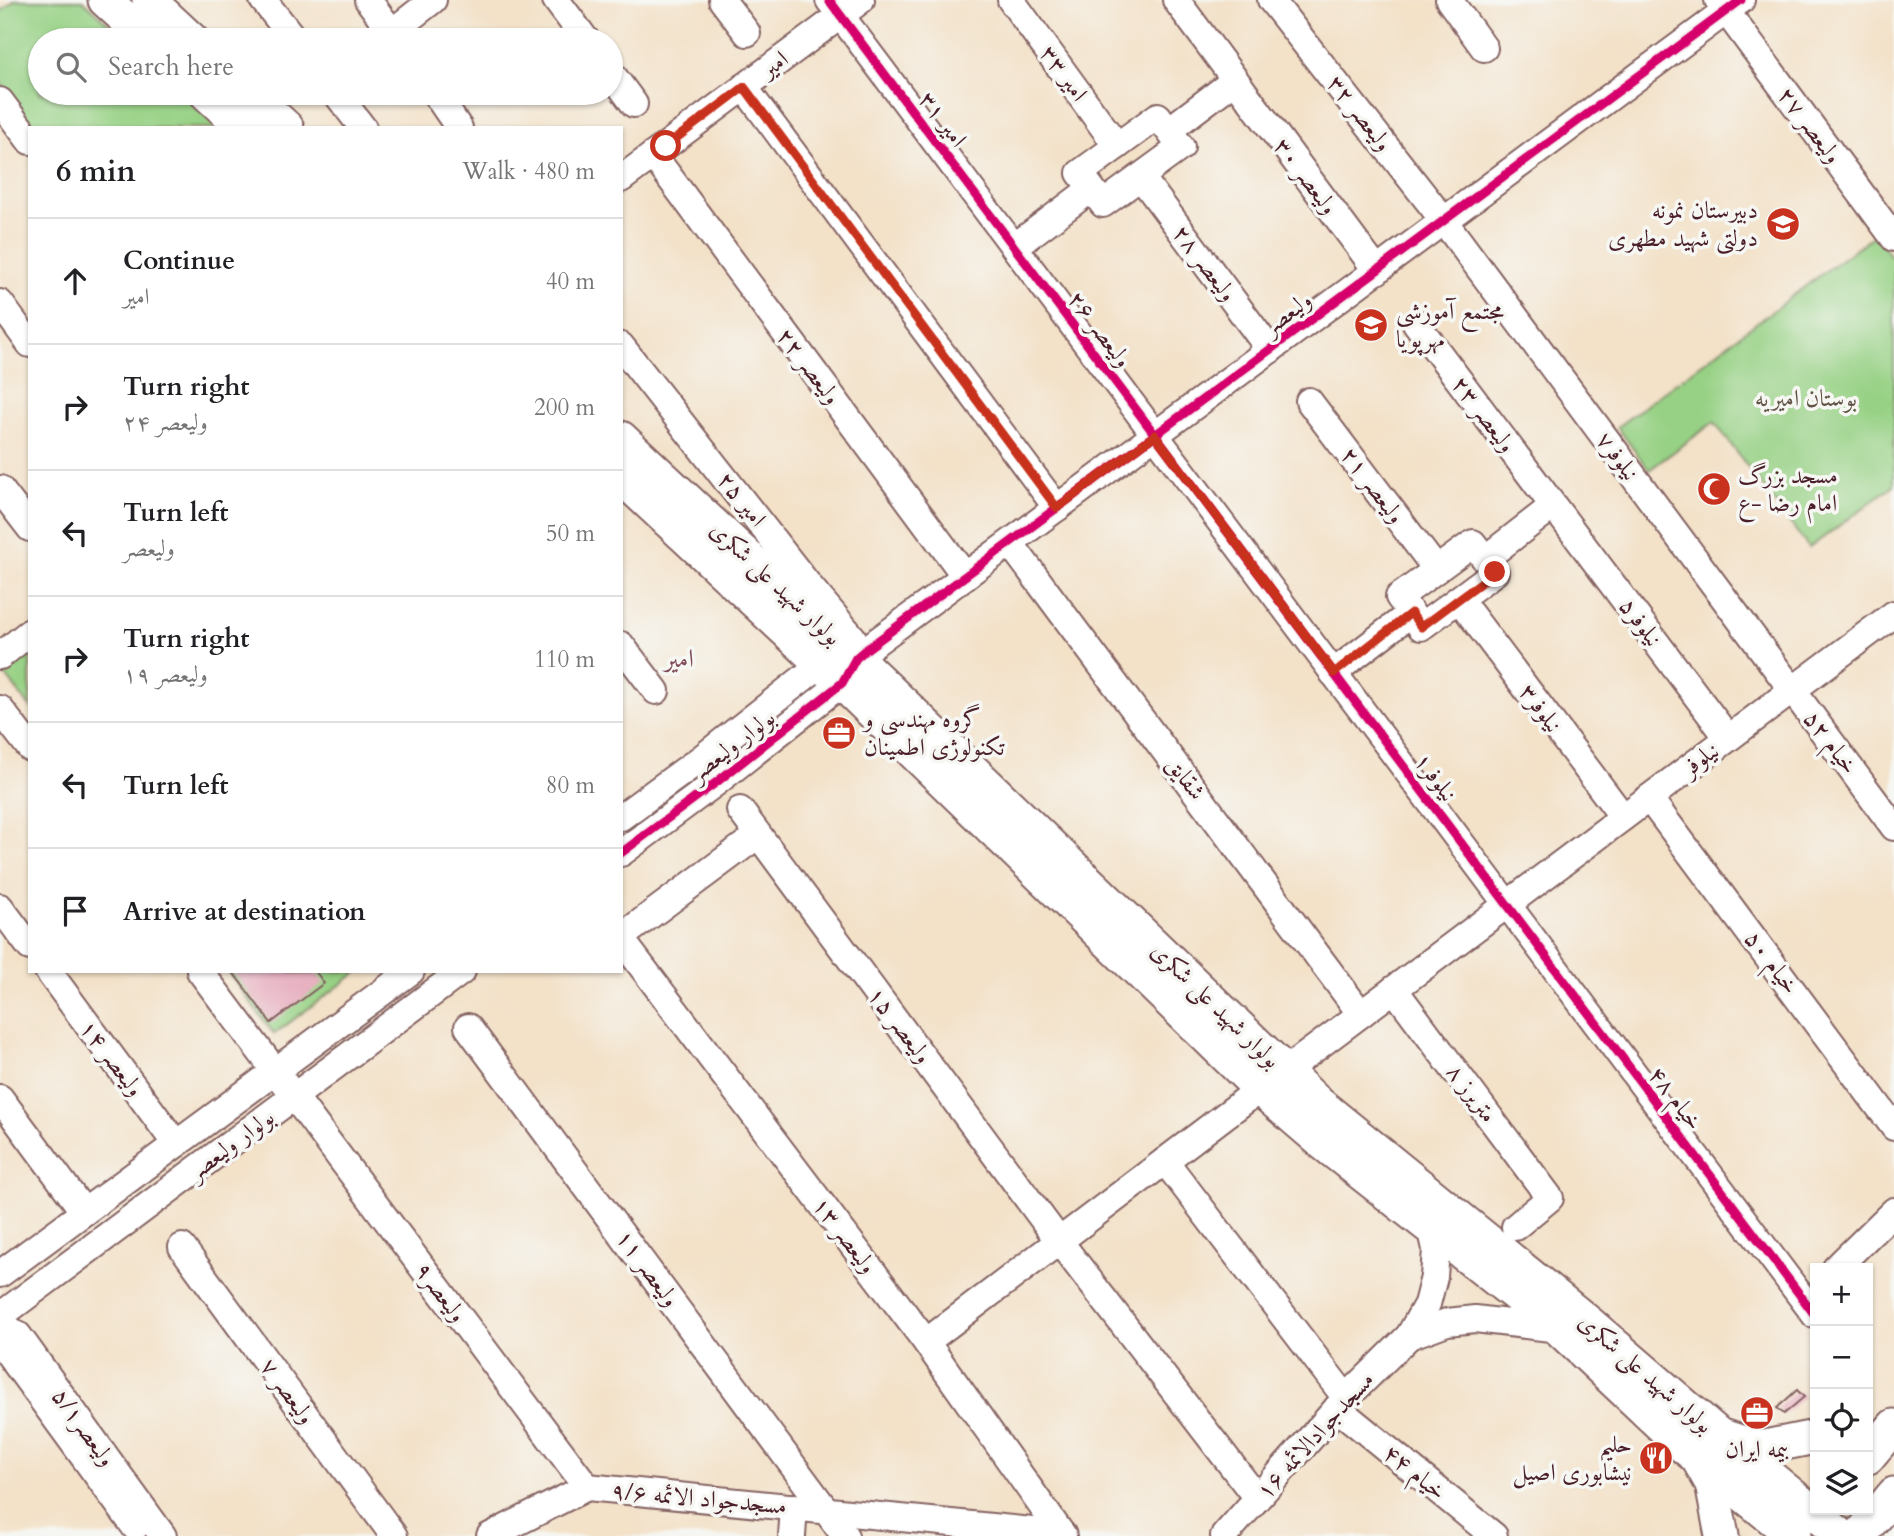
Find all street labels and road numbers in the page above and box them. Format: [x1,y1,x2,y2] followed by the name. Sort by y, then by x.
[1032,38,1095,108] street label: امیر ۳۳
[751,43,795,88] street label: امیر
[1319,68,1400,158] street label: ولیعصر ۳۲
[1770,80,1849,171] street label: ولیعصر ۲۷
[911,85,975,154] street label: امیر ۳۱
[1266,131,1345,222] street label: ولیعصر ۳۰
[1165,218,1244,309] street label: ولیعصر ۲۸
[1060,284,1139,375] street label: ولیعصر ۲۶
[1253,284,1319,345] street label: ولیعصر
[769,321,848,412] street label: ولیعصر ۲۲
[1444,369,1523,460] street label: ولیعصر ۲۳
[1588,425,1647,488] street label: نیلوفر۷
[1333,440,1412,531] street label: ولیعصر ۲۱
[709,465,774,534] street label: امیر ۲۵
[703,514,849,653] street label: بولوار شهید علی شکری
[1611,591,1670,654] street label: نیلوفر۵
[1511,677,1570,740] street label: نیلوفر۳
[680,701,782,791] street label: بولوار ولیعصر
[1792,703,1866,784] street label: خیام ۵۲
[1672,734,1726,786] street label: نیلوفر
[1406,746,1465,809] street label: نیلوفر۱
[1158,749,1213,807] street label: شقایق
[1733,923,1807,1004] street label: خیام ۵۰
[1143,935,1288,1076] street label: بولوار شهید علی شکری
[860,980,939,1071] street label: ولیعصر ۱۵
[72,1013,151,1104] street label: ولیعصر ۱۴
[1439,1057,1505,1130] street label: ۸ متریرز
[1637,1059,1711,1140] street label: خیام ۴۸
[179,1101,281,1190] street label: بولوار ولیعصر
[805,1190,884,1281] street label: ولیعصر ۱۳
[608,1223,687,1314] street label: ولیعصر ۱۱
[407,1255,474,1329] street label: ولیعصر۹
[1571,1305,1720,1441] street label: بولوار شهید علی شکری
[252,1351,323,1431] street label: ولیعصر ۷
[1249,1364,1382,1507] street label: مسجدجوادالائمه ۱۶
[44,1381,123,1473] street label: ولیعصر۵/۱
[1374,1437,1453,1511] street label: خیام ۴۴
[610,1474,788,1523] street label: مسجدجواد الائمه ۹/۶

